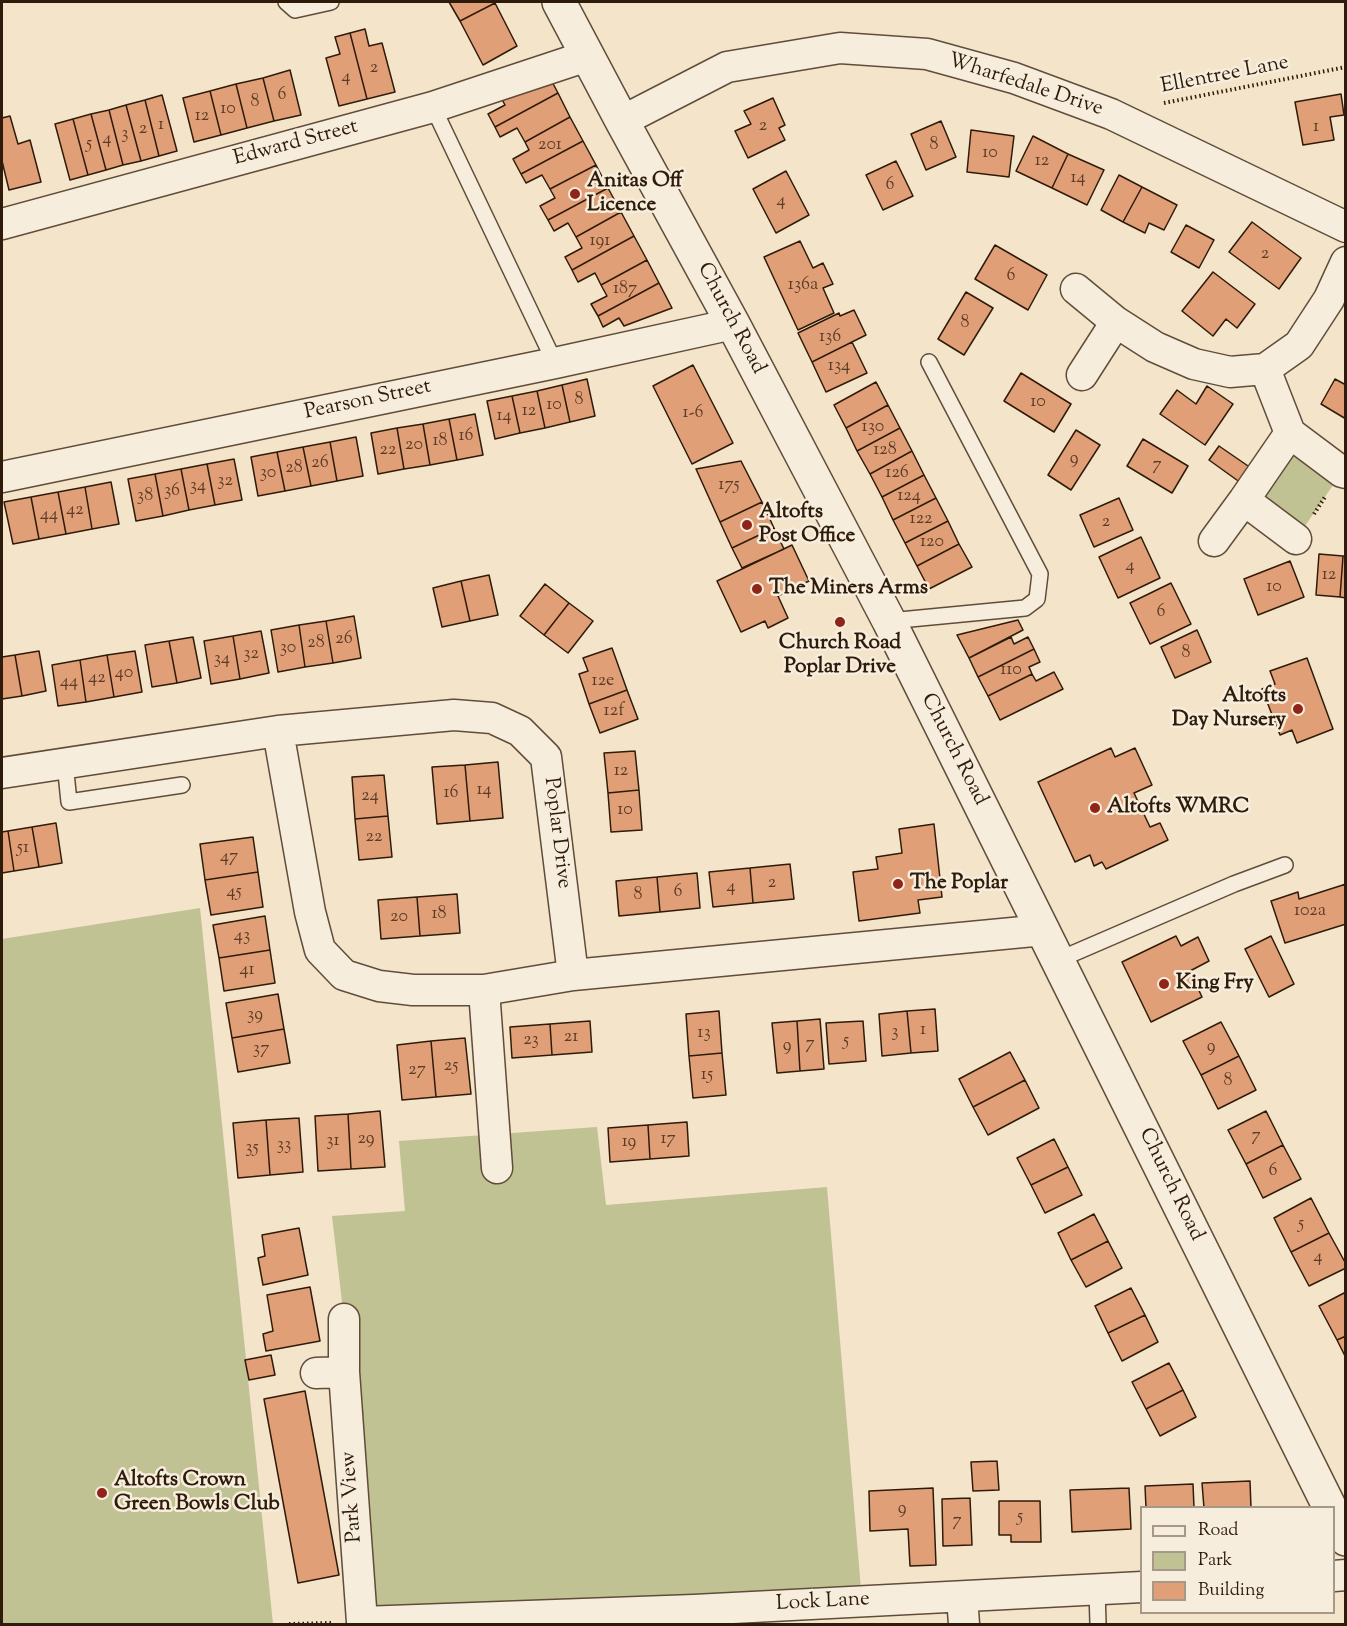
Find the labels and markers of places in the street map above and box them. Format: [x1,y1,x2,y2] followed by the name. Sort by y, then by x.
[587,169,683,219] place label: Anitas Off Licence
[568,187,582,201] marker: Anitas Off Licence
[759,500,855,550] place label: Altofts Post Office
[740,518,754,532] marker: Altofts Post Office
[769,576,928,602] place label: The Miners Arms
[750,582,764,596] marker: The Miners Arms
[833,615,847,629] marker: Church Road Poplar Drive
[779,631,901,681] place label: Church Road Poplar Drive
[1172,684,1286,734] place label: Altofts Day Nursery
[1291,702,1305,716] marker: Altofts Day Nursery
[1107,795,1250,821] place label: Altofts WMRC
[1088,801,1102,815] marker: Altofts WMRC
[910,871,1008,897] place label: The Poplar
[891,877,905,891] marker: The Poplar
[1176,971,1254,997] place label: King Fry
[1157,977,1171,991] marker: King Fry
[114,1468,280,1518] place label: Altofts Crown Green Bowls Club
[95,1486,109,1500] marker: Altofts Crown Green Bowls Club

